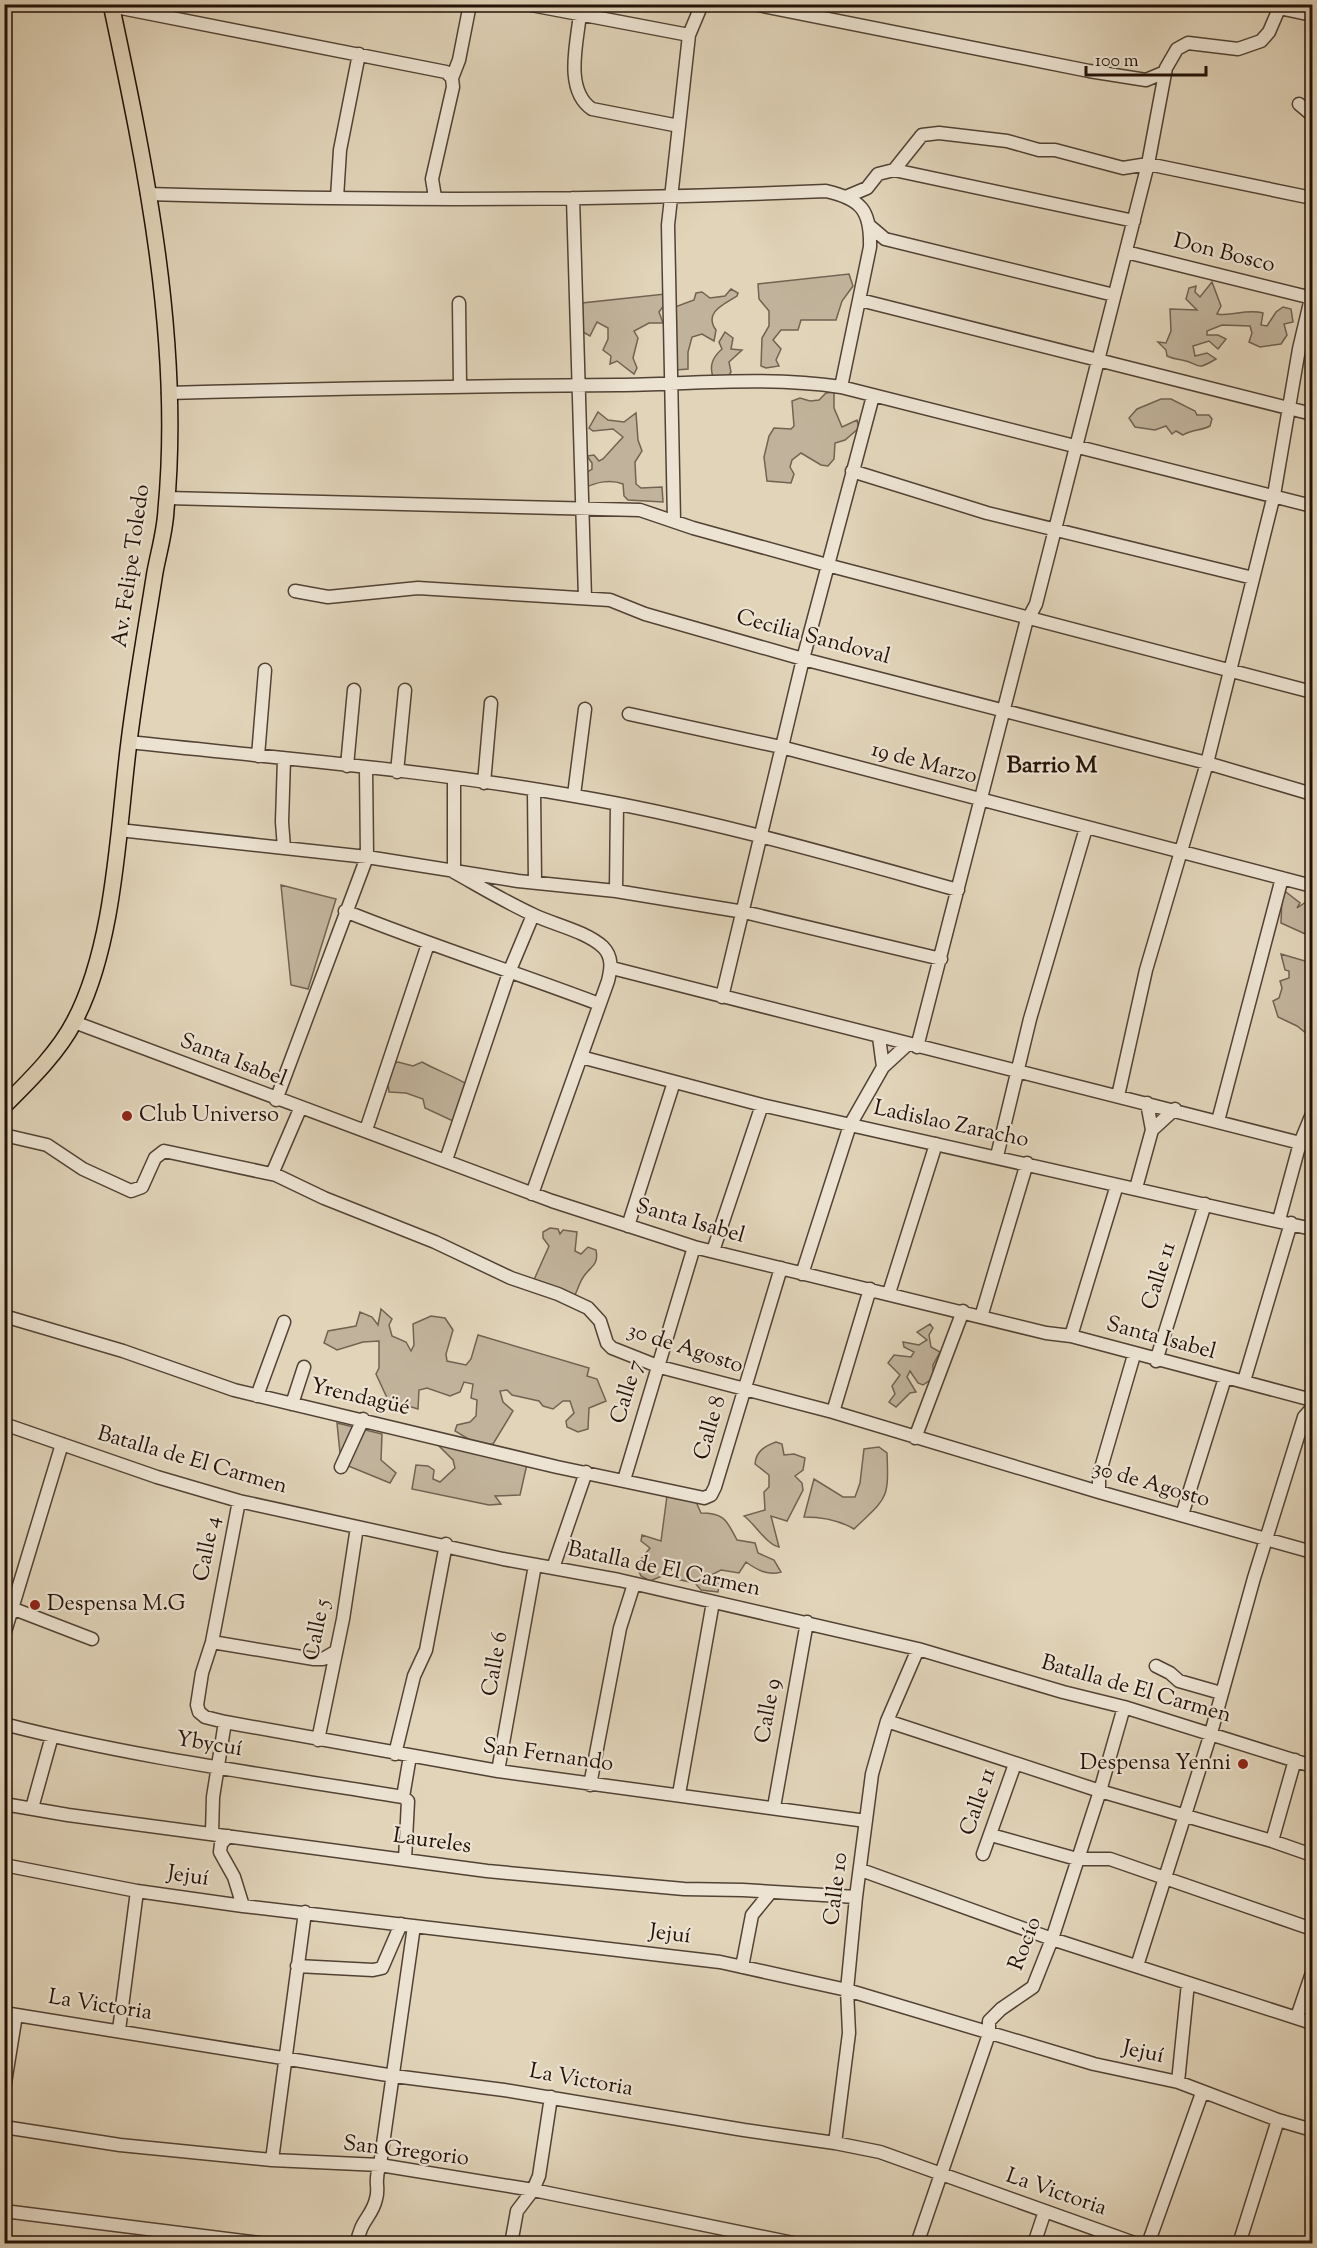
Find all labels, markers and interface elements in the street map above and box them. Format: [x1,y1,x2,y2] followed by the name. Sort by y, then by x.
[1086,39,1206,77] scale bar
[1095,49,1139,75] text: 100 m
[1170,226,1278,282] street label: Don Bosco
[105,482,159,650] street label: Av. Felipe Toledo
[732,602,894,674] street label: Cecilia Sandoval
[867,735,981,793] street label: 19 de Marzo
[1007,749,1098,783] district label: Barrio M
[175,1026,291,1096] street label: Santa Isabel
[870,1093,1032,1157] street label: Ladislao Zaracho
[139,1100,279,1132] place label: Club Universo
[120,1109,134,1123] marker: Club Universo
[632,1191,748,1253] street label: Santa Isabel
[1135,1238,1186,1314] street label: Calle 11
[1103,1309,1219,1369] street label: Santa Isabel
[623,1315,747,1383] street label: 30 de Agosto
[603,1356,653,1428] street label: Calle 7
[307,1371,413,1425] street label: Yrendagüé
[687,1392,735,1464] street label: Calle 8
[93,1419,291,1503] street label: Batalla de El Carmen
[1089,1453,1213,1517] street label: 30 de Agosto
[186,1514,230,1584] street label: Calle 4
[565,1534,763,1606] street label: Batalla de El Carmen
[47,1589,185,1621] place label: Despensa M.G
[296,1596,340,1664] street label: Calle 5
[28,1598,42,1612] marker: Despensa M.G
[475,1629,517,1699] street label: Calle 6
[1037,1648,1235,1732] street label: Batalla de El Carmen
[748,1676,790,1746] street label: Calle 9
[173,1724,245,1766] street label: Ybycuí
[481,1731,615,1781] street label: San Fernando
[1080,1748,1231,1780] place label: Despensa Yenni
[1236,1757,1250,1771] marker: Despensa Yenni
[953,1763,1006,1840] street label: Calle 11
[391,1821,473,1863] street label: Laureles
[817,1851,857,1927] street label: Calle 10
[164,1858,211,1896] street label: Jejuí
[1001,1912,1051,1976] street label: Rocío
[646,1916,693,1953] street label: Jejuí
[46,1982,154,2030] street label: La Victoria
[1118,2033,1167,2073] street label: Jejuí
[527,2056,635,2106] street label: La Victoria
[341,2128,471,2176] street label: San Gregorio
[1001,2161,1111,2225] street label: La Victoria

